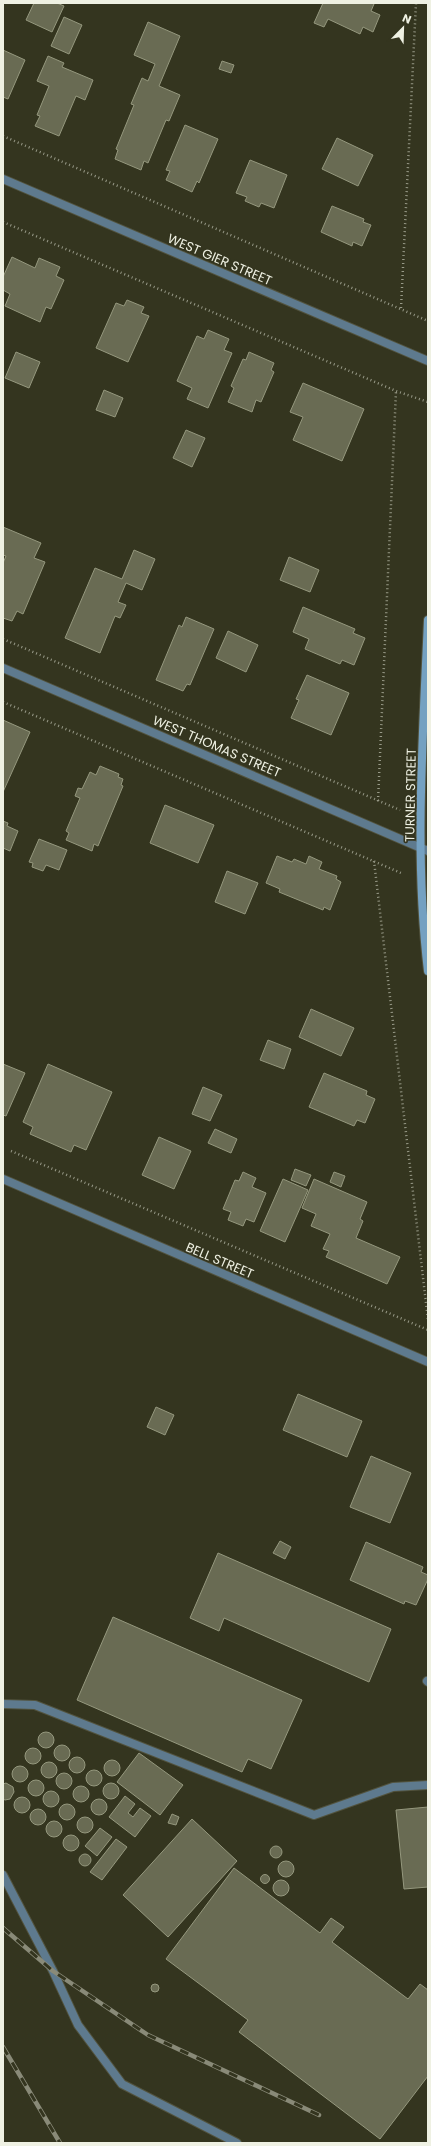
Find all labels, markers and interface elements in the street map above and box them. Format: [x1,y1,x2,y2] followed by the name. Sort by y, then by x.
[383,8,423,48] north arrow
[400,10,414,28] text: N
[165,229,275,290] street label: WEST GIER STREET
[150,711,284,782] street label: WEST THOMAS STREET
[400,748,421,842] street label: TURNER STREET
[183,1238,257,1283] street label: BELL STREET

